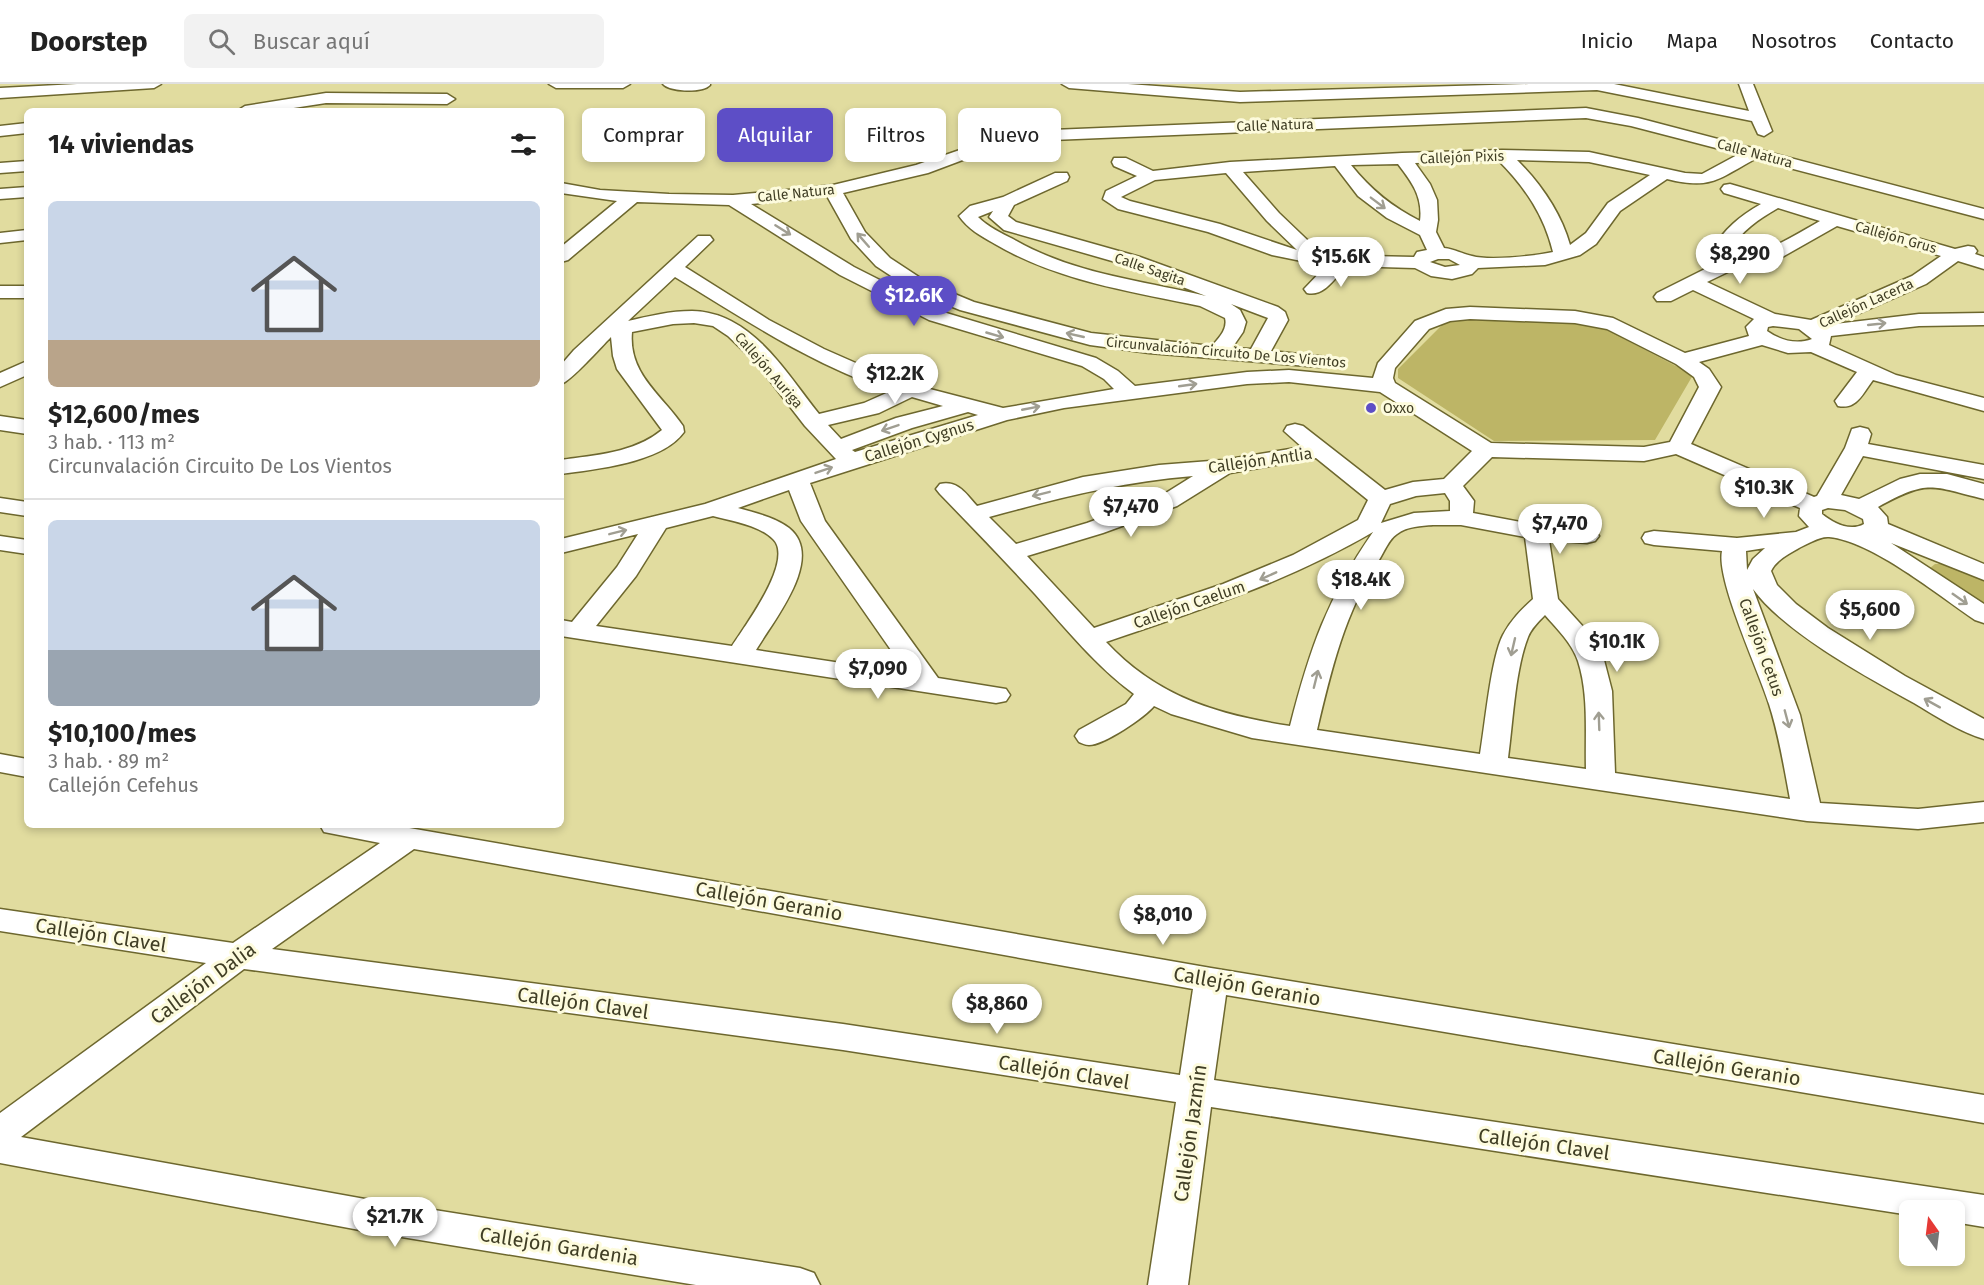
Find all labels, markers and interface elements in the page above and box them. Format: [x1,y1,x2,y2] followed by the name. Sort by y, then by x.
[184,14,604,68] search box
[30,25,148,58] text: Doorstep
[205,25,238,58] icon: search
[253,28,370,55] text: Buscar aquí
[1581,28,1633,54] text: Inicio
[1666,28,1718,54] text: Mapa
[1751,28,1837,54] text: Nosotros
[1870,28,1954,54] text: Contacto
[582,108,705,162] chip: Comprar
[717,108,833,162] chip: Alquilar
[845,108,946,162] chip: Filtros
[958,108,1061,162] chip: Nuevo
[1236,116,1314,135] street label: Calle Natura
[507,128,540,161] icon: filters
[48,129,194,160] text: 14 viviendas
[1715,135,1795,172] street label: Calle Natura
[1420,148,1505,167] street label: Callejón Pixis
[757,181,836,206] street label: Calle Natura
[1369,196,1385,209] one-way arrow
[1853,218,1939,257] street label: Callejón Grus
[774,225,791,237] one-way arrow
[856,232,869,248] one-way arrow
[1691,234,1789,285] pin: $8,290
[1292,237,1390,288] pin: $15.6K
[240,240,348,348] icon: home
[1710,241,1770,265] text: $8,290
[1312,244,1370,268] text: $15.6K
[1112,249,1187,289] street label: Calle Sagita
[1816,275,1916,332] street label: Callejón Lacerta
[865,276,963,327] pin: $12.6K
[885,283,943,307] text: $12.6K
[1866,319,1886,330] one-way arrow
[731,329,806,412] street label: Callejón Auriga
[1065,329,1085,340] one-way arrow
[985,330,1004,341] one-way arrow
[1105,334,1347,371] street label: Circunvalación Circuito De Los Vientos
[846,354,944,405] pin: $12.2K
[866,361,924,385] text: $12.2K
[1177,379,1197,390] one-way arrow
[48,399,200,430] text: $12,600/mes
[1383,400,1414,417] place label: Oxxo
[1364,401,1378,415] marker: Oxxo
[1021,402,1041,413] one-way arrow
[862,415,976,466] street label: Callejón Cygnus
[881,424,900,435] one-way arrow
[48,430,175,454] text: 3 hab. · 113 m²
[1207,444,1313,477] street label: Callejón Antlia
[48,454,392,478] text: Circunvalación Circuito De Los Vientos
[814,464,833,475] one-way arrow
[1715,468,1813,519] pin: $10.3K
[1734,475,1794,499] text: $10.3K
[1082,487,1180,538] pin: $7,470
[1032,488,1051,500] one-way arrow
[1103,494,1159,518] text: $7,470
[1511,504,1609,555] pin: $7,470
[1532,511,1588,535] text: $7,470
[608,526,627,538] one-way arrow
[240,559,348,667] icon: home
[1312,560,1410,611] pin: $18.4K
[1331,567,1391,591] text: $18.4K
[1259,570,1277,582] one-way arrow
[1131,576,1247,632] street label: Callejón Caelum
[1821,590,1919,641] pin: $5,600
[1951,593,1967,605] one-way arrow
[1735,596,1788,699] street label: Callejón Cetus
[1840,597,1900,621] text: $5,600
[1568,622,1666,673] pin: $10.1K
[1589,629,1645,653] text: $10.1K
[1506,637,1518,656] one-way arrow
[829,649,927,700] pin: $7,090
[849,656,907,680] text: $7,090
[1310,670,1322,689] one-way arrow
[1924,697,1941,709] one-way arrow
[1782,709,1793,728] one-way arrow
[1593,711,1605,731] one-way arrow
[48,718,196,749] text: $10,100/mes
[48,749,169,773] text: 3 hab. · 89 m²
[48,773,198,797] text: Callejón Cefehus
[694,876,844,926] street label: Callejón Geranio
[1114,895,1212,946] pin: $8,010
[1133,902,1193,926] text: $8,010
[34,913,168,957] street label: Callejón Clavel
[146,937,260,1029] street label: Callejón Dalia
[1172,961,1322,1011] street label: Callejón Geranio
[516,982,650,1024] street label: Callejón Clavel
[948,984,1046,1035] pin: $8,860
[966,991,1028,1015] text: $8,860
[1652,1043,1802,1091] street label: Callejón Geranio
[997,1050,1131,1094] street label: Callejón Clavel
[1168,1063,1212,1203] street label: Callejón Jazmín
[1477,1123,1611,1165] street label: Callejón Clavel
[346,1197,444,1248] pin: $21.7K
[1899,1200,1965,1266] north arrow
[1899,1200,1965,1266] map controls
[367,1204,423,1228] text: $21.7K
[478,1222,640,1270] street label: Callejón Gardenia

